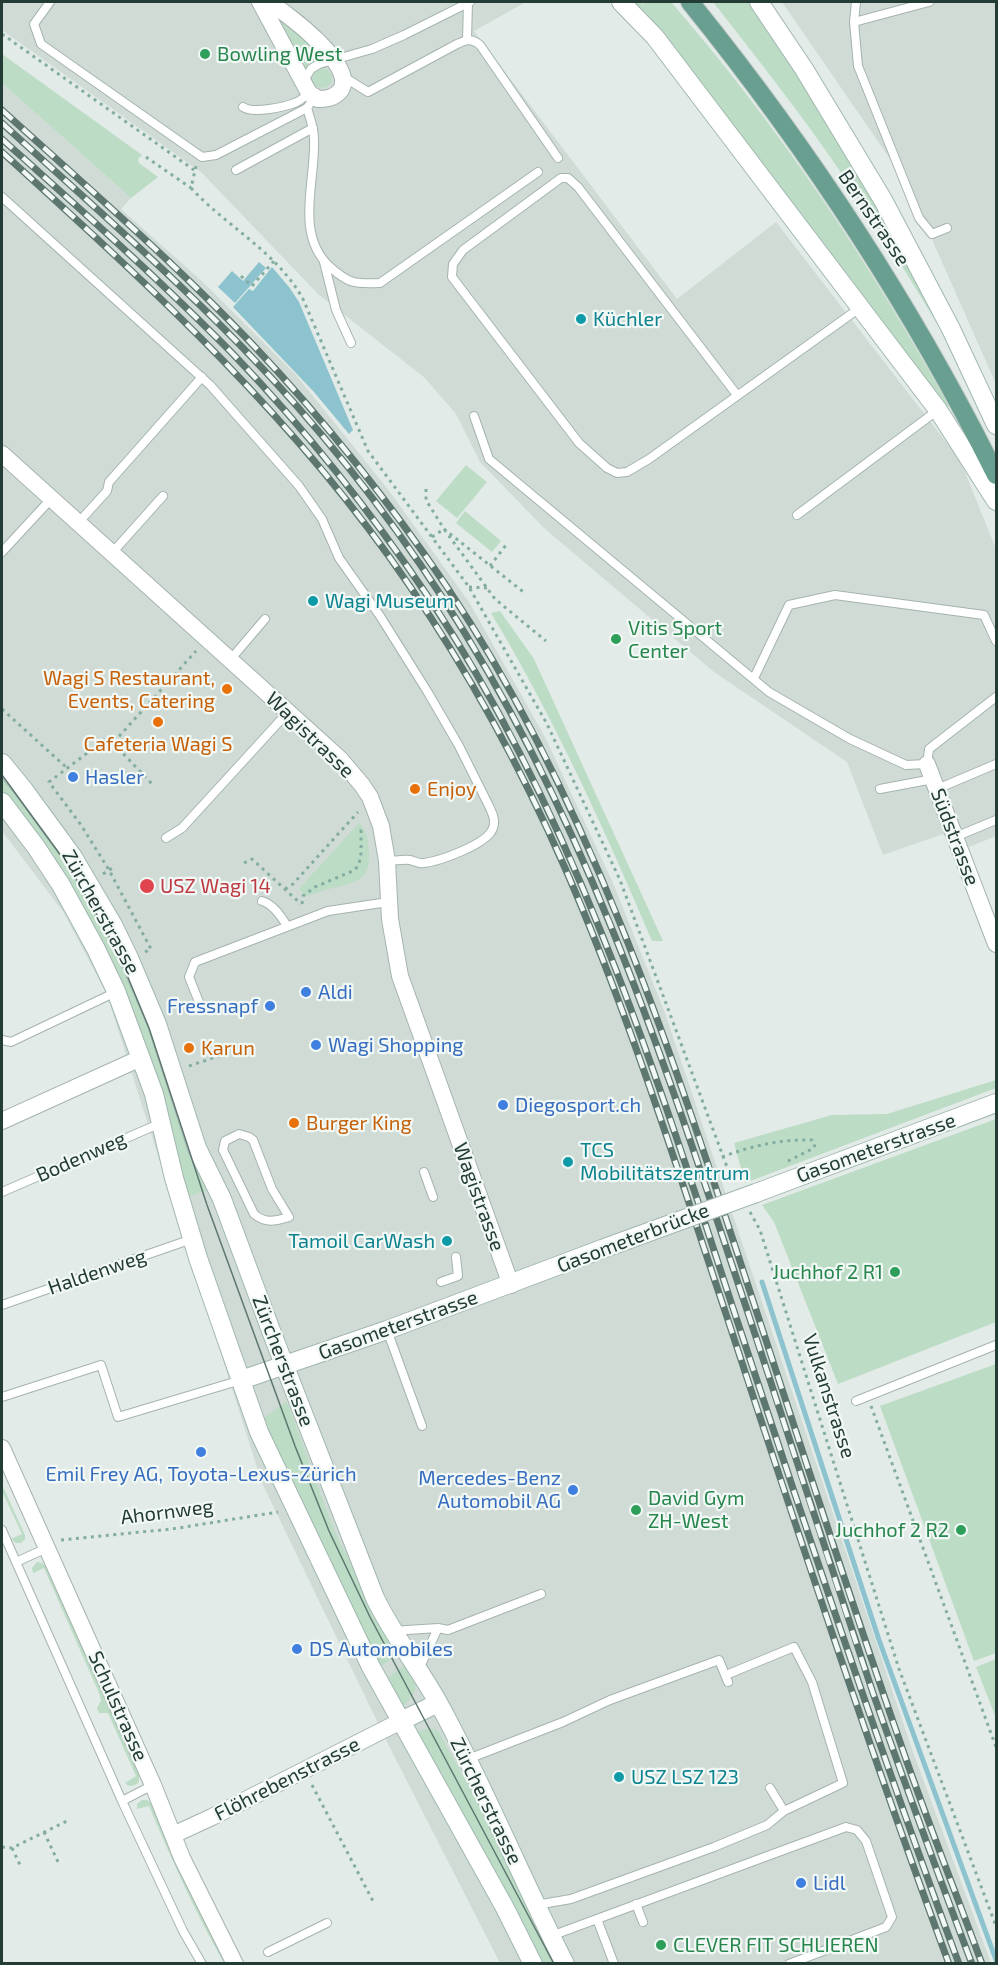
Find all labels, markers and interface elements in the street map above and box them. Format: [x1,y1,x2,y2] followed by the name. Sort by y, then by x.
[217,42,342,66] place label: Bowling West
[198,47,212,61] marker: Bowling West
[833,165,915,271] street label: Bernstrasse
[593,307,662,331] place label: Küchler
[574,312,588,326] marker: Küchler
[325,589,454,613] place label: Wagi Museum
[306,594,320,608] marker: Wagi Museum
[628,616,722,663] place label: Vitis Sport Center
[609,632,623,646] marker: Vitis Sport Center
[43,666,215,713] place label: Wagi S Restaurant, Events, Catering
[220,682,234,696] marker: Wagi S Restaurant, Events, Catering
[261,687,359,783] street label: Wagistrasse
[151,715,165,729] marker: Cafeteria Wagi S
[84,732,232,756] place label: Cafeteria Wagi S
[85,765,144,789] place label: Hasler
[66,770,80,784] marker: Hasler
[427,777,477,801] place label: Enjoy
[408,782,422,796] marker: Enjoy
[926,785,984,889] street label: Südstrasse
[57,846,145,978] street label: Zürcherstrasse
[160,874,271,898] place label: USZ Wagi 14
[138,877,156,895] marker: USZ Wagi 14
[318,980,353,1004] place label: Aldi
[299,985,313,999] marker: Aldi
[167,994,258,1018] place label: Fressnapf
[263,999,277,1013] marker: Fressnapf
[328,1033,463,1057] place label: Wagi Shopping
[201,1036,255,1060] place label: Karun
[309,1038,323,1052] marker: Wagi Shopping
[182,1041,196,1055] marker: Karun
[515,1093,641,1117] place label: Diegosport.ch
[496,1098,510,1112] marker: Diegosport.ch
[793,1108,959,1188] street label: Gasometerstrasse
[306,1111,412,1135] place label: Burger King
[287,1116,301,1130] marker: Burger King
[32,1127,130,1187] street label: Bodenweg
[580,1138,750,1185] place label: TCS Mobilitätszentrum
[448,1139,510,1255] street label: Wagistrasse
[561,1155,575,1169] marker: TCS Mobilitätszentrum
[554,1198,712,1278] street label: Gasometerbrücke
[288,1229,435,1253] place label: Tamoil CarWash
[440,1234,454,1248] marker: Tamoil CarWash
[45,1244,149,1300] street label: Haldenweg
[772,1260,883,1284] place label: Juchhof 2 R1
[888,1265,902,1279] marker: Juchhof 2 R1
[315,1285,481,1365] street label: Gasometerstrasse
[247,1292,319,1430] street label: Zürcherstrasse
[798,1331,860,1461] street label: Vulkanstrasse
[194,1445,208,1459] marker: Emil Frey AG, Toyota-Lexus-Zürich
[45,1462,357,1486] place label: Emil Frey AG, Toyota-Lexus-Zürich
[418,1466,561,1513] place label: Mercedes-Benz Automobil AG
[566,1483,580,1497] marker: Mercedes-Benz Automobil AG
[648,1486,744,1533] place label: David Gym ZH-West
[119,1494,215,1530] street label: Ahornweg
[629,1503,643,1517] marker: David Gym ZH-West
[835,1518,949,1542] place label: Juchhof 2 R2
[954,1523,968,1537] marker: Juchhof 2 R2
[309,1637,453,1661] place label: DS Automobiles
[290,1642,304,1656] marker: DS Automobiles
[83,1647,153,1765] street label: Schulstrasse
[210,1732,364,1826] street label: Flöhrebenstrasse
[445,1734,527,1868] street label: Zürcherstrasse
[631,1765,739,1789] place label: USZ LSZ 123
[612,1770,626,1784] marker: USZ LSZ 123
[813,1871,846,1895] place label: Lidl
[794,1876,808,1890] marker: Lidl
[673,1933,879,1957] place label: CLEVER FIT SCHLIEREN
[654,1938,668,1952] marker: CLEVER FIT SCHLIEREN

